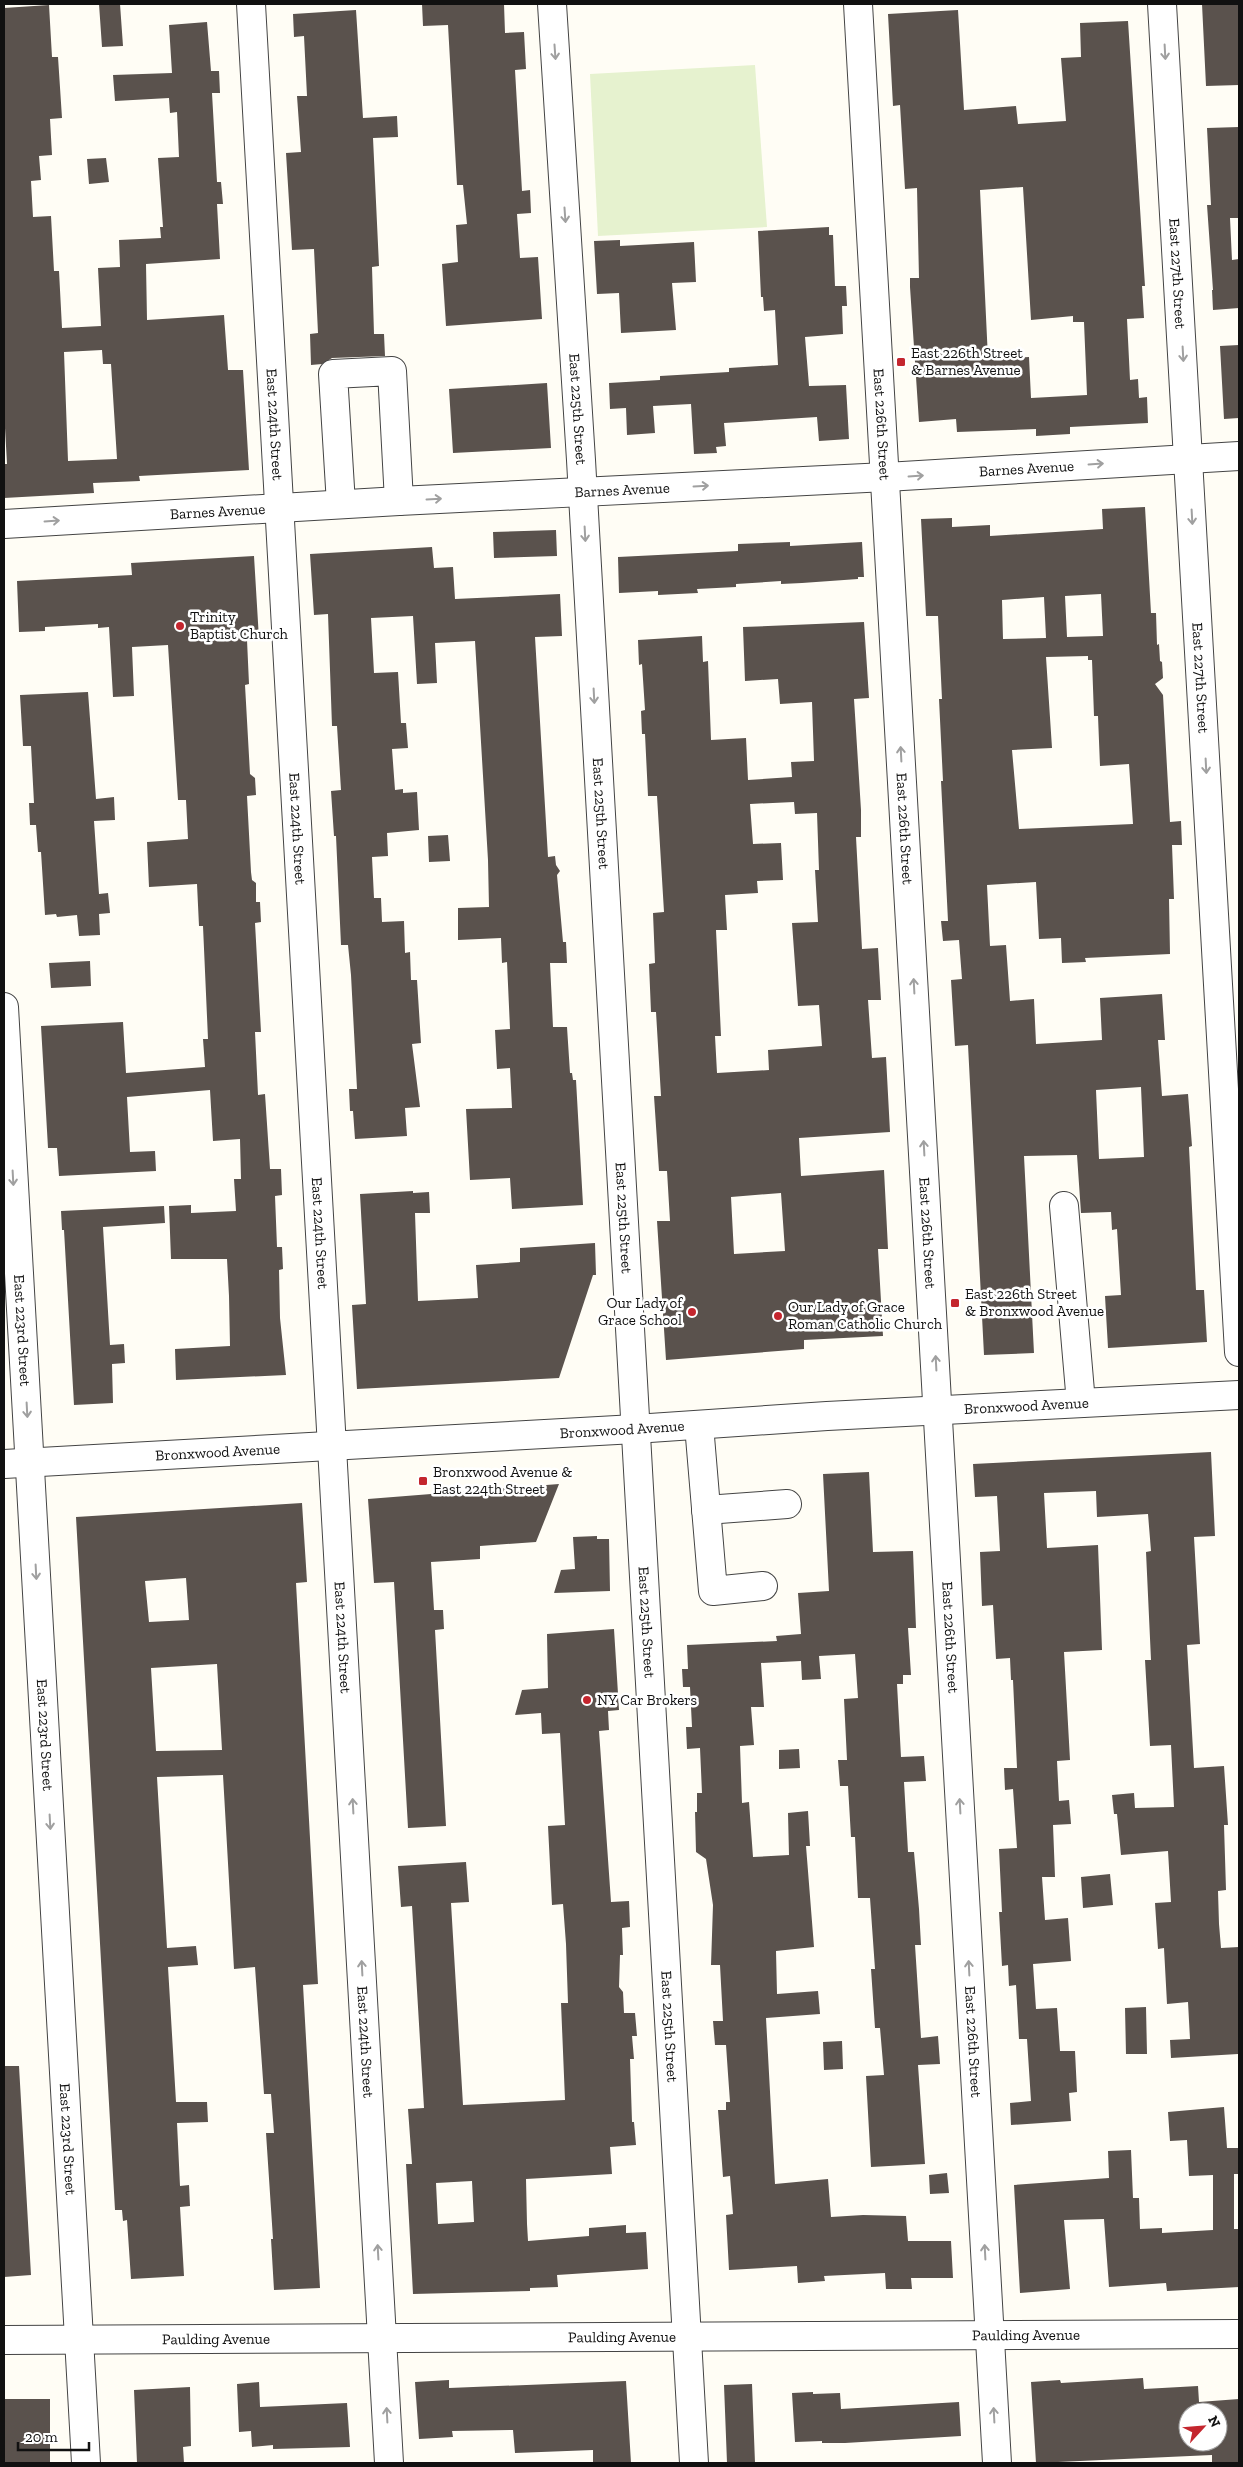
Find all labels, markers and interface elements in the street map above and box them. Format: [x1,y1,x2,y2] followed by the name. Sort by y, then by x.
[550,44,559,60] one-way arrow
[1161,44,1170,60] one-way arrow
[561,206,570,222] one-way arrow
[1165,218,1190,330] street label: East 227th Street
[911,344,1023,379] place label: East 226th Street & Barnes Avenue
[1178,346,1187,362] one-way arrow
[565,353,590,466] street label: East 225th Street
[895,356,907,368] marker: East 226th Street & Barnes Avenue
[262,368,287,481] street label: East 224th Street
[870,368,894,481] street label: East 226th Street
[978,457,1075,480] street label: Barnes Avenue
[1087,460,1103,469] one-way arrow
[908,471,924,480] one-way arrow
[574,479,670,501] street label: Barnes Avenue
[693,481,709,491] one-way arrow
[426,494,442,504] one-way arrow
[169,500,266,523] street label: Barnes Avenue
[1188,508,1197,524] one-way arrow
[44,517,60,526] one-way arrow
[580,526,589,542] one-way arrow
[190,608,289,643] place label: Trinity Baptist Church
[174,620,186,632] marker: Trinity Baptist Church
[1188,622,1213,734] street label: East 227th Street
[589,688,598,704] one-way arrow
[897,746,906,762] one-way arrow
[589,757,613,870] street label: East 225th Street
[1202,758,1211,774] one-way arrow
[285,772,309,886] street label: East 224th Street
[892,772,917,885] street label: East 226th Street
[910,978,919,994] one-way arrow
[919,1140,928,1156] one-way arrow
[612,1162,636,1275] street label: East 225th Street
[9,1170,18,1186] one-way arrow
[308,1177,332,1290] street label: East 224th Street
[915,1177,940,1290] street label: East 226th Street
[10,1274,34,1387] street label: East 223rd Street
[965,1285,1104,1320] place label: East 226th Street & Bronxwood Avenue
[598,1294,683,1329] place label: Our Lady of Grace School
[949,1297,961,1309] marker: East 226th Street & Bronxwood Avenue
[788,1298,943,1333] place label: Our Lady of Grace Roman Catholic Church
[686,1306,698,1318] marker: Our Lady of Grace School
[772,1310,784,1322] marker: Our Lady of Grace Roman Catholic Church
[931,1355,940,1371] one-way arrow
[963,1394,1089,1418] street label: Bronxwood Avenue
[22,1402,31,1418] one-way arrow
[559,1417,685,1442] street label: Bronxwood Avenue
[155,1440,281,1465] street label: Bronxwood Avenue
[433,1463,572,1498] place label: Bronxwood Avenue & East 224th Street
[417,1475,429,1487] marker: Bronxwood Avenue & East 224th Street
[32,1564,41,1580] one-way arrow
[634,1566,659,1679] street label: East 225th Street
[331,1581,355,1694] street label: East 224th Street
[938,1581,962,1694] street label: East 226th Street
[33,1678,57,1792] street label: East 223rd Street
[597,1691,697,1709] place label: NY Car Brokers
[581,1694,593,1706] marker: NY Car Brokers
[348,1798,357,1814] one-way arrow
[955,1798,964,1814] one-way arrow
[46,1814,55,1830] one-way arrow
[357,1960,366,1976] one-way arrow
[965,1960,974,1976] one-way arrow
[657,1970,682,2083] street label: East 225th Street
[353,1985,378,2099] street label: East 224th Street
[961,1985,985,2099] street label: East 226th Street
[56,2083,80,2196] street label: East 223rd Street
[373,2245,382,2261] one-way arrow
[981,2245,990,2261] one-way arrow
[972,2326,1080,2344] street label: Paulding Avenue
[568,2328,676,2346] street label: Paulding Avenue
[162,2330,270,2348] street label: Paulding Avenue
[1178,2402,1228,2452] north arrow
[382,2407,391,2423] one-way arrow
[989,2407,999,2423] one-way arrow
[1204,2413,1224,2430] text: N
[18,2420,89,2452] scale bar
[25,2428,58,2446] text: 20 m

